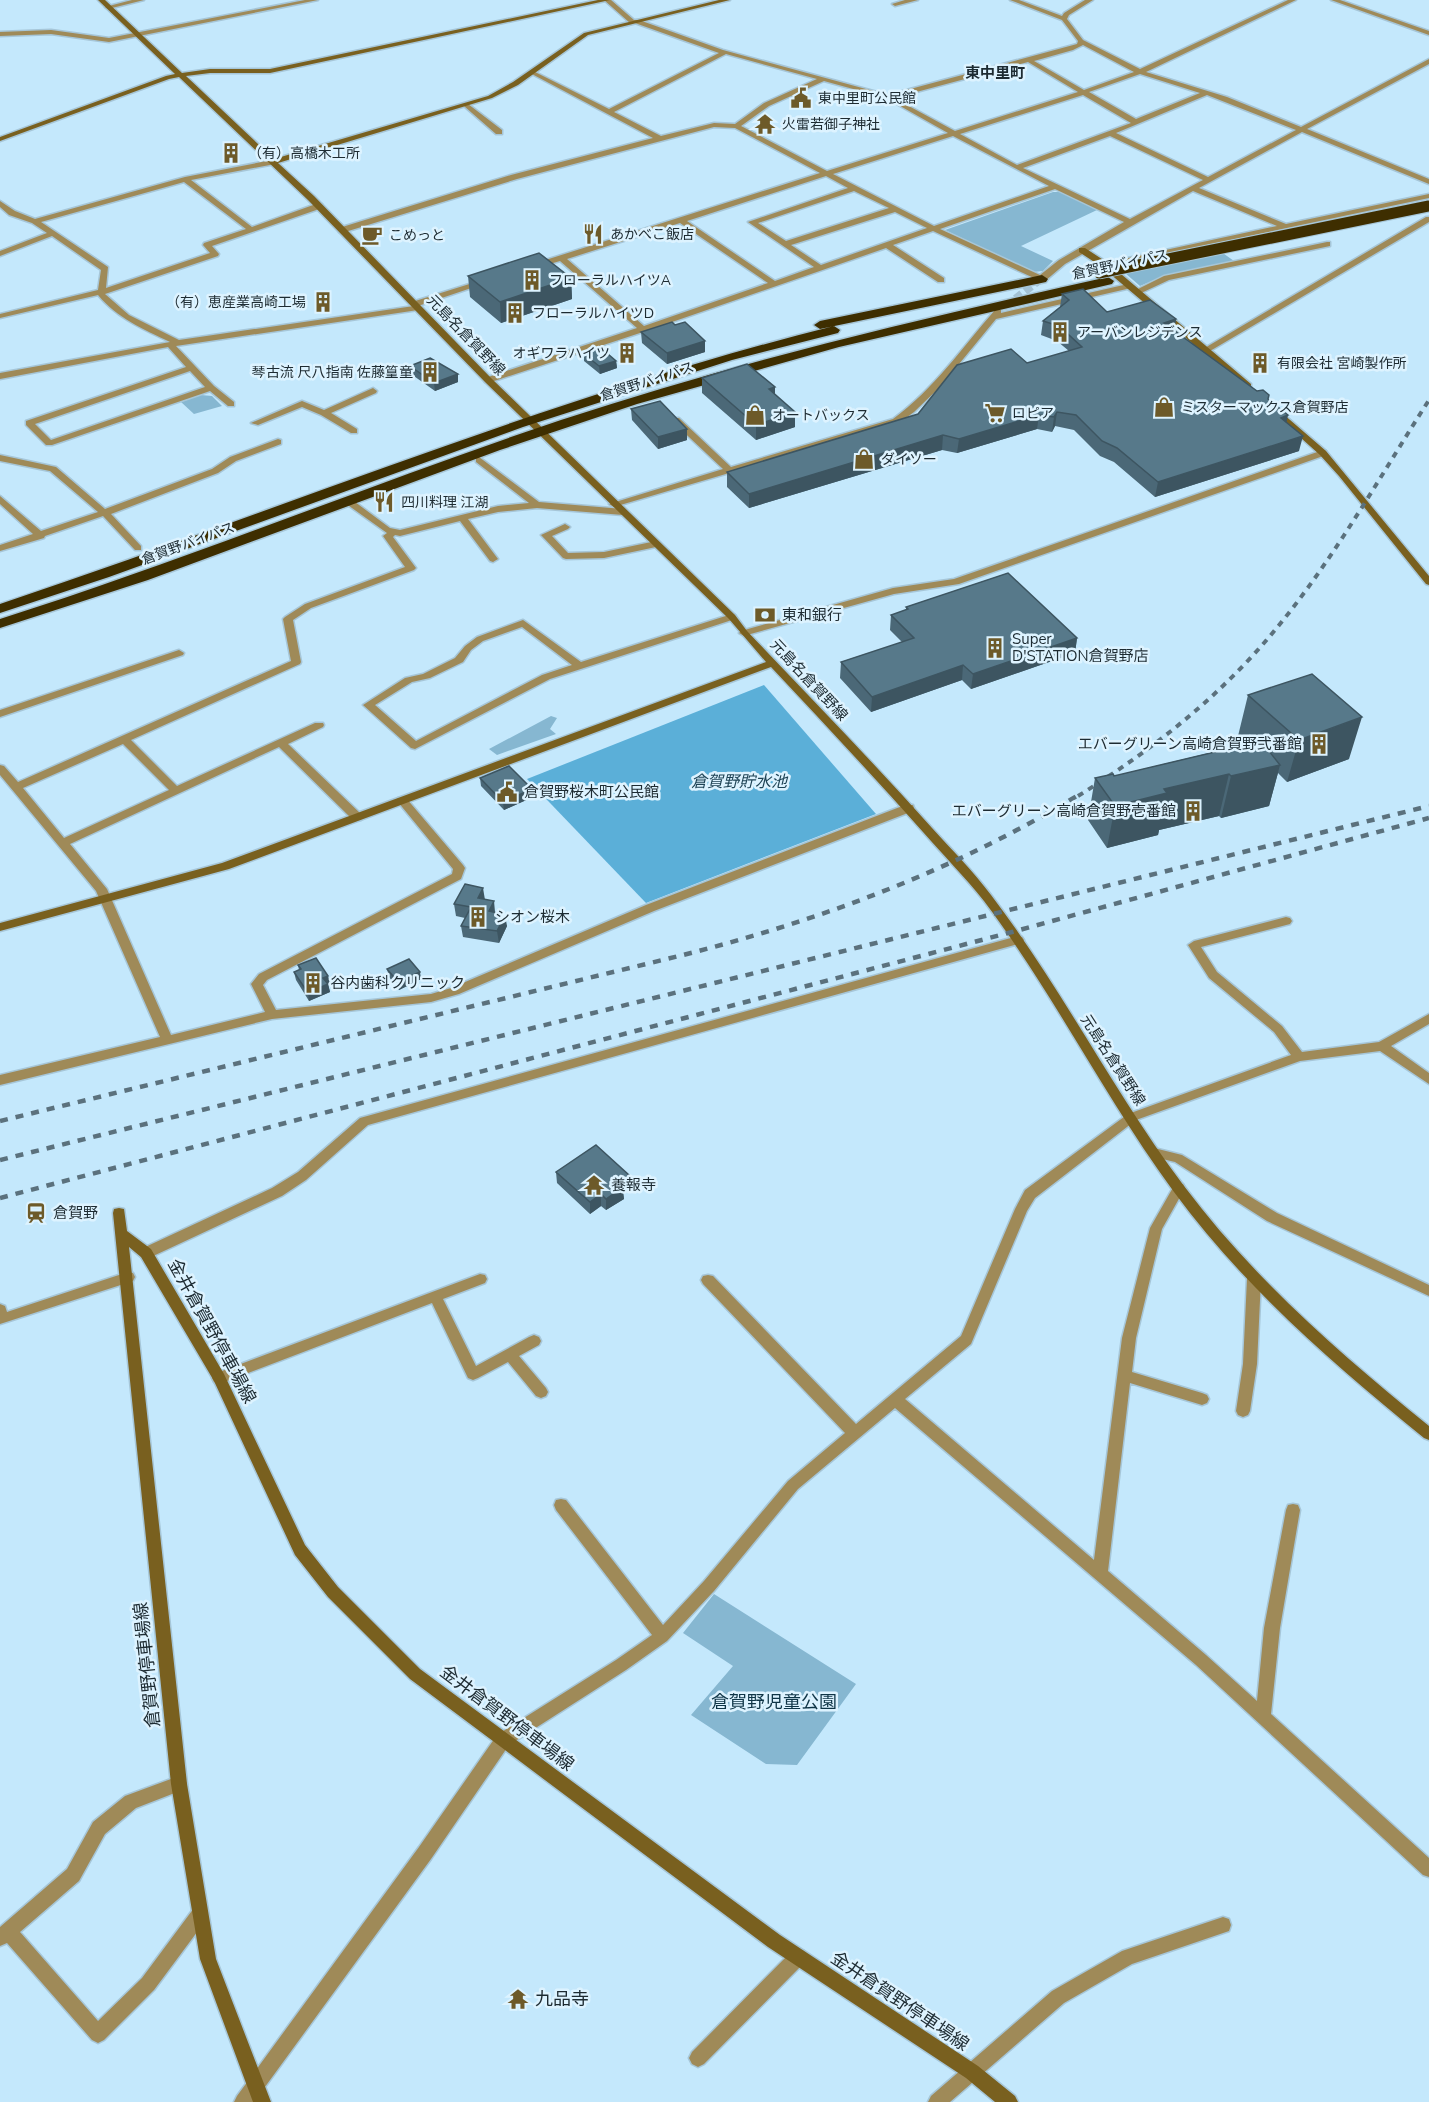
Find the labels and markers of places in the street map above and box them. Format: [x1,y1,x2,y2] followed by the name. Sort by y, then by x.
[789,86,813,110] public building icon: 東中里町公民館
[818,89,916,108] place label: 東中里町公民館
[753,112,777,136] temple icon: 火雷若御子神社
[782,115,880,134] place label: 火雷若御子神社
[219,141,243,165] building icon: （有）高橋木工所
[248,144,360,163] place label: （有）高橋木工所
[581,222,605,246] restaurant icon: あかべこ飯店
[360,223,384,247] cafe icon: こめっと
[610,225,694,244] place label: あかべこ飯店
[389,226,445,245] place label: こめっと
[520,268,544,292] building icon: フローラルハイツA
[549,271,671,290] place label: フローラルハイツA
[311,290,335,314] building icon: （有）恵産業高崎工場
[166,293,306,312] place label: （有）恵産業高崎工場
[503,301,527,325] building icon: フローラルハイツD
[532,304,654,323] place label: フローラルハイツD
[1048,320,1072,344] building icon: アーバンレジデンス
[1077,323,1202,342] place label: アーバンレジデンス
[615,341,639,365] building icon: オギワラハイツ
[512,344,610,363] place label: オギワラハイツ
[1248,351,1272,375] building icon: 有限会社 宮崎製作所
[1277,354,1407,373] place label: 有限会社 宮崎製作所
[418,360,442,384] building icon: 琴古流 尺八指南 佐藤篁童
[252,363,413,382] place label: 琴古流 尺八指南 佐藤篁童
[1152,395,1176,419] shop icon: ミスターマックス倉賀野店
[1181,398,1349,417] place label: ミスターマックス倉賀野店
[983,401,1007,425] supermarket icon: ロピア
[743,403,767,427] shop icon: オートバックス
[1012,404,1054,423] place label: ロピア
[772,406,870,425] place label: オートバックス
[852,447,876,471] shop icon: ダイソー
[881,450,937,469] place label: ダイソー
[372,490,396,514] restaurant icon: 四川料理 江湖
[401,493,489,512] place label: 四川料理 江湖
[753,603,777,627] bank icon: 東和銀行
[782,605,842,625] place label: 東和銀行
[1012,629,1149,666] place label: Super D'STATION倉賀野店
[983,636,1007,660] building icon: Super D'STATION倉賀野店
[1307,732,1331,756] building icon: エバーグリーン高崎倉賀野弐番館
[1078,734,1302,754] place label: エバーグリーン高崎倉賀野弐番館
[495,780,519,804] public building icon: 倉賀野桜木町公民館
[524,782,659,802] place label: 倉賀野桜木町公民館
[1181,799,1205,823] building icon: エバーグリーン高崎倉賀野壱番館
[952,801,1176,821] place label: エバーグリーン高崎倉賀野壱番館
[466,905,490,929] building icon: シオン桜木
[495,907,570,927] place label: シオン桜木
[301,971,325,995] building icon: 谷内歯科クリニック
[330,973,465,993] place label: 谷内歯科クリニック
[582,1173,606,1197] temple icon: 養報寺
[611,1175,656,1195] place label: 養報寺
[24,1201,48,1225] station icon: 倉賀野
[53,1203,98,1223] place label: 倉賀野
[506,1987,530,2011] temple icon: 九品寺
[535,1987,589,2011] place label: 九品寺

